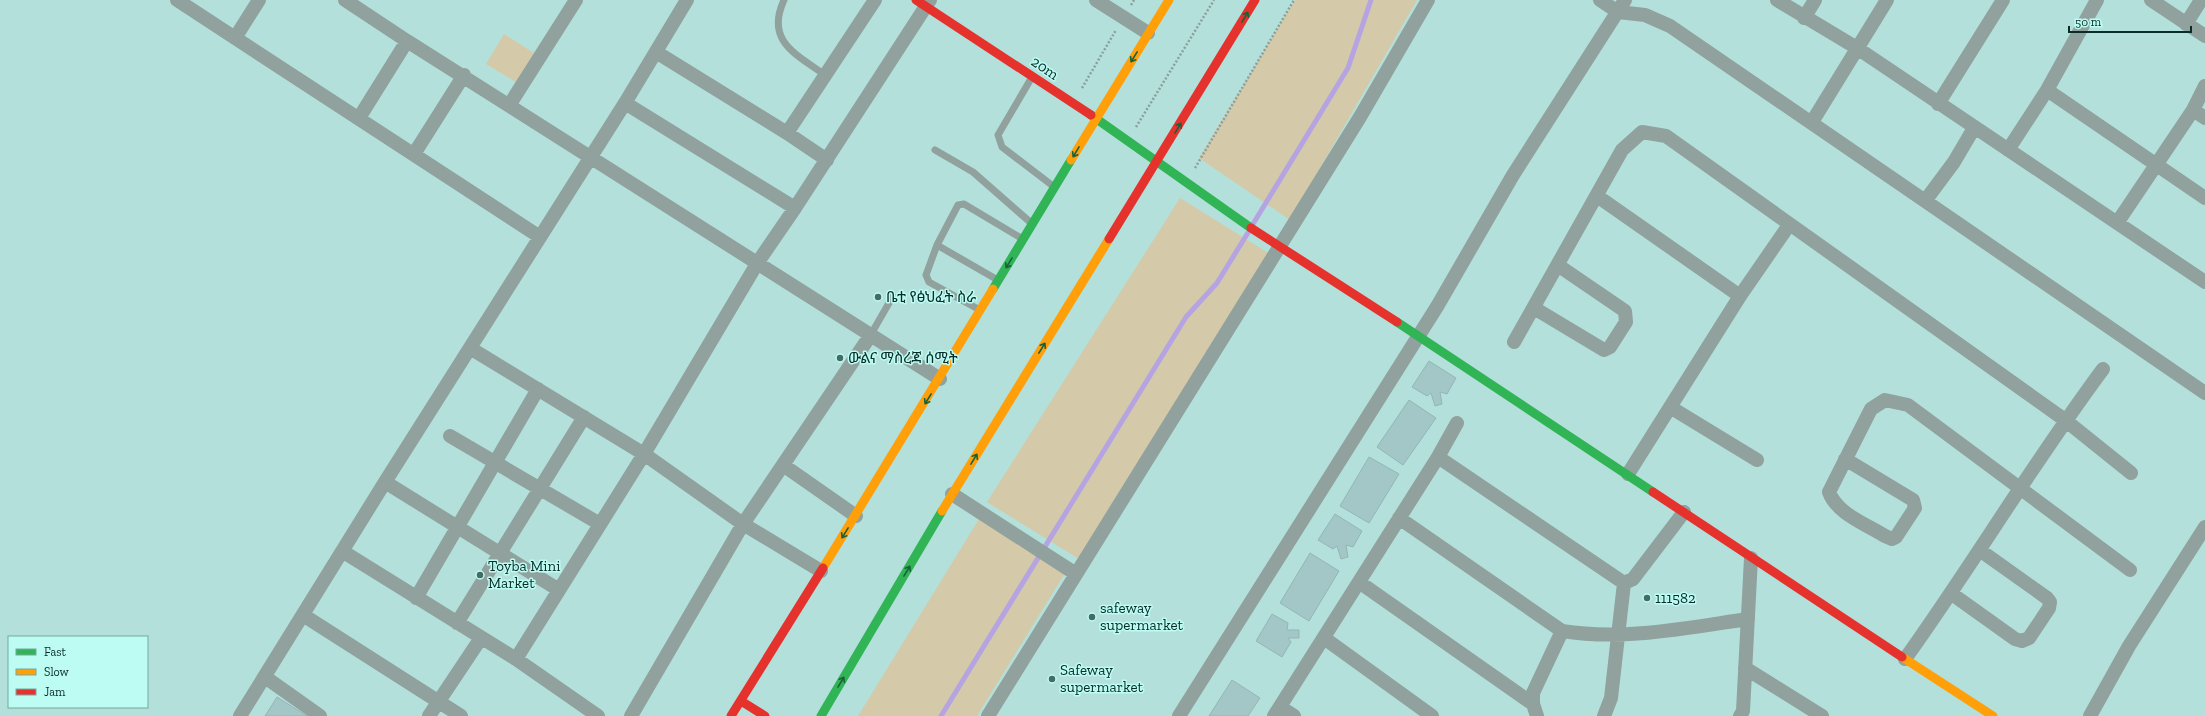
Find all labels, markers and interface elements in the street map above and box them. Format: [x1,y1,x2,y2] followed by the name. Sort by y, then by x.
[2069,8,2191,34] scale bar
[1241,11,1249,23] one-way arrow
[2075,15,2102,29] text: 50 m
[1129,51,1137,63] one-way arrow
[1028,52,1062,84] street label: 20m
[1174,122,1182,134] one-way arrow
[1072,146,1080,157] one-way arrow
[1004,257,1012,269] one-way arrow
[886,288,976,306] place label: ቤቲ የፅህፈት ስራ
[873,292,883,302] marker: ቤቲ የፅህፈት ስራ
[1038,343,1046,354] one-way arrow
[848,349,958,367] place label: ውልና ማስረጃ ሰሚት
[835,353,845,363] marker: ውልና ማስረጃ ሰሚት
[924,393,932,404] one-way arrow
[970,453,978,465] one-way arrow
[840,527,848,539] one-way arrow
[488,557,560,592] place label: Toyba Mini Market
[903,565,911,577] one-way arrow
[475,570,485,580] marker: Toyba Mini Market
[1655,589,1696,607] place label: 111582
[1642,593,1652,603] marker: 111582
[1100,599,1184,634] place label: safeway supermarket
[1087,612,1097,622] marker: safeway supermarket
[8,636,148,708] legend
[44,645,67,659] text: Fast
[1060,661,1144,696] place label: Safeway supermarket
[44,665,70,679] text: Slow
[1047,674,1057,684] marker: Safeway supermarket
[837,676,845,688] one-way arrow
[44,685,66,699] text: Jam

